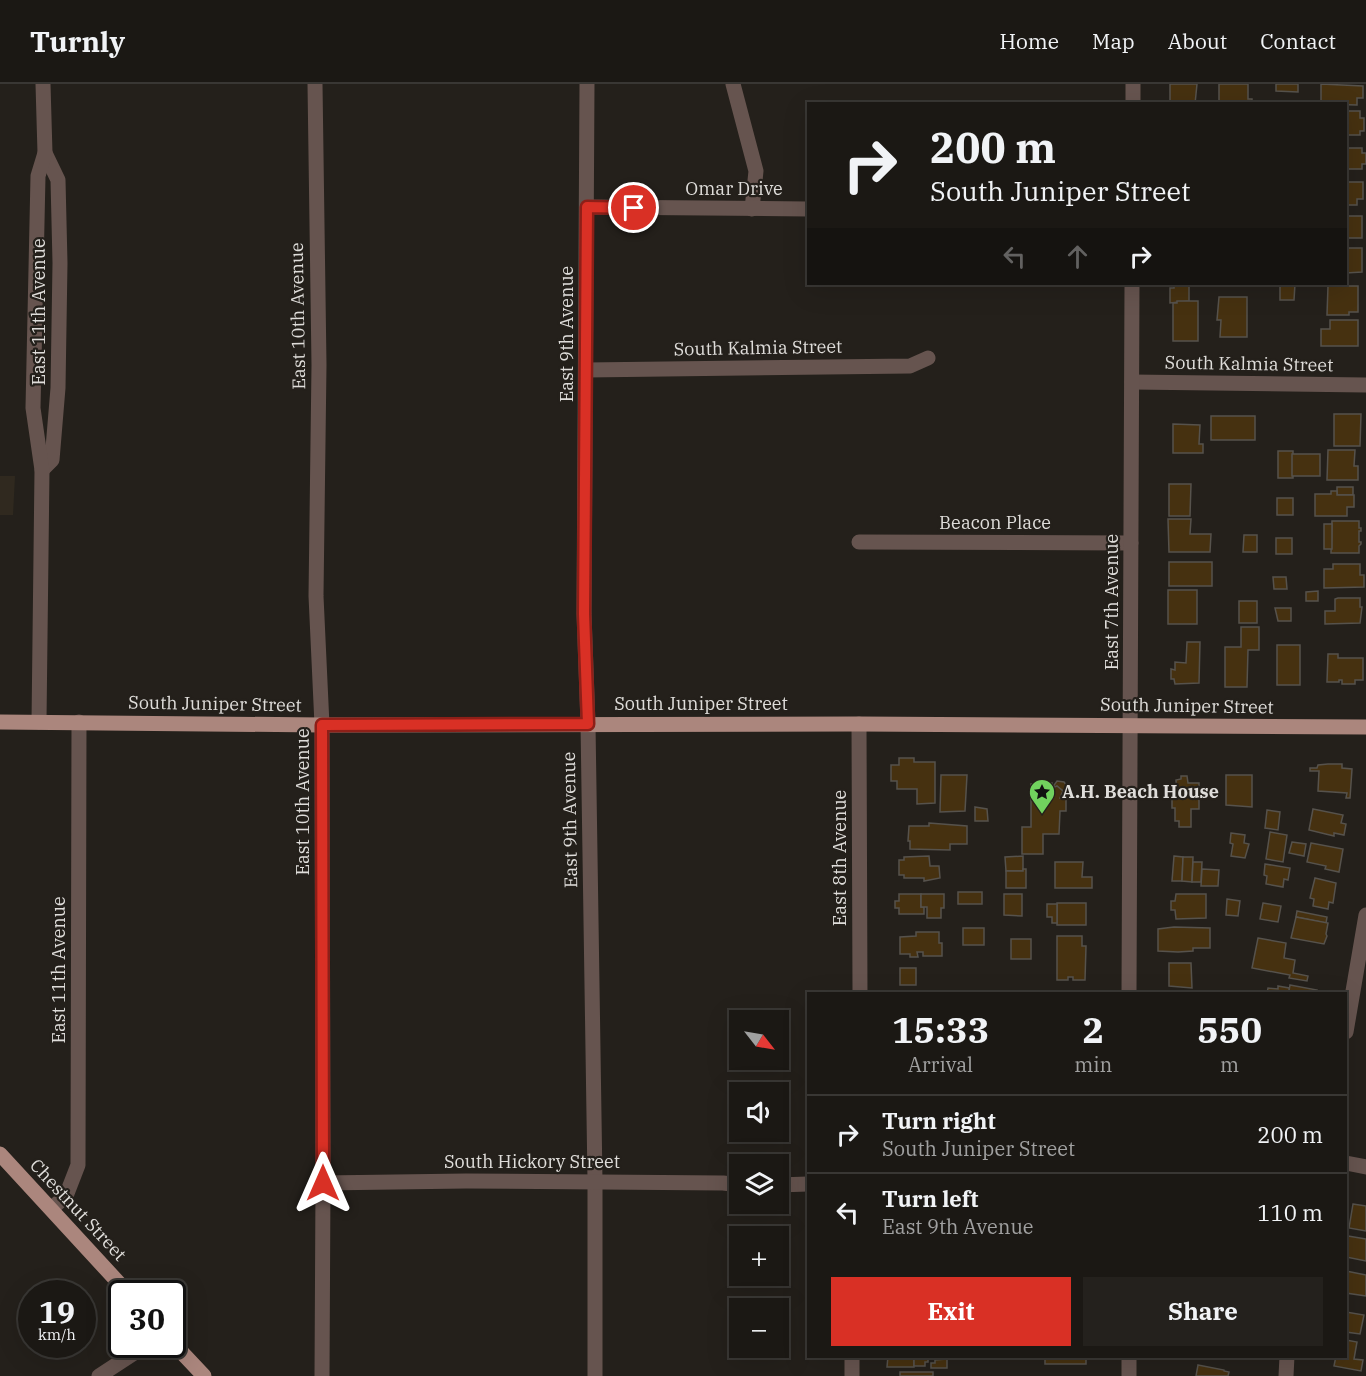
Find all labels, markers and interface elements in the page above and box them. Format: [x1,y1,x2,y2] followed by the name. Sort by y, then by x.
[30,23,125,60] text: Turnly
[999,27,1059,55] text: Home
[1092,27,1135,55] text: Map
[1168,27,1227,55] text: About
[1260,27,1336,55] text: Contact
[930,120,1056,175] text: 200 m
[831,126,909,204] icon: right
[930,173,1191,208] text: South Juniper Street
[685,177,783,200] street label: Omar Drive
[608,182,659,233] pin
[617,191,650,224] icon: arrive
[27,238,50,386] street label: East 11th Avenue
[998,240,1031,273] icon: left
[1061,240,1094,273] icon: ahead
[1124,240,1157,273] icon: right
[285,242,310,390] street label: East 10th Avenue
[555,266,578,402] street label: East 9th Avenue
[673,335,843,360] street label: South Kalmia Street
[1164,351,1334,376] street label: South Kalmia Street
[939,511,1051,534] street label: Beacon Place
[1100,534,1123,670] street label: East 7th Avenue
[128,690,302,717] street label: South Juniper Street
[614,692,788,715] street label: South Juniper Street
[1100,692,1274,719] street label: South Juniper Street
[291,728,314,876] street label: East 10th Avenue
[557,752,582,888] street label: East 9th Avenue
[1027,777,1057,815] place icon: A.H. Beach House
[1062,780,1219,803] place label: A.H. Beach House
[828,790,851,926] street label: East 8th Avenue
[47,896,70,1044] street label: East 11th Avenue
[892,1006,989,1053] text: 15:33
[1082,1006,1104,1053] text: 2
[1197,1006,1262,1053] text: 550
[729,1010,789,1070] north arrow
[729,1010,789,1358] map controls
[908,1051,973,1078] text: Arrival
[1074,1051,1112,1078] text: min
[1220,1051,1239,1078] text: m
[729,1082,789,1142] button: sound
[882,1106,996,1135] text: Turn right
[831,1118,864,1151] icon: right
[1257,1120,1323,1149] text: 200 m
[882,1135,1075,1162] text: South Juniper Street
[444,1150,620,1173] street label: South Hickory Street
[291,1151,355,1215] position arrow
[25,1154,132,1266] street label: Chestnut Street
[729,1154,789,1214] button: layers
[882,1184,978,1213] text: Turn left
[831,1196,864,1229] icon: left
[1257,1198,1323,1227] text: 110 m
[882,1213,1034,1240] text: East 9th Avenue
[729,1226,789,1286] button: +
[831,1277,1071,1346] button: Exit
[1083,1277,1323,1346] button: Share
[108,1280,186,1358] speed limit sign: 30
[39,1292,75,1331] text: 19
[729,1298,789,1358] button: −
[38,1325,76,1344] text: km/h

